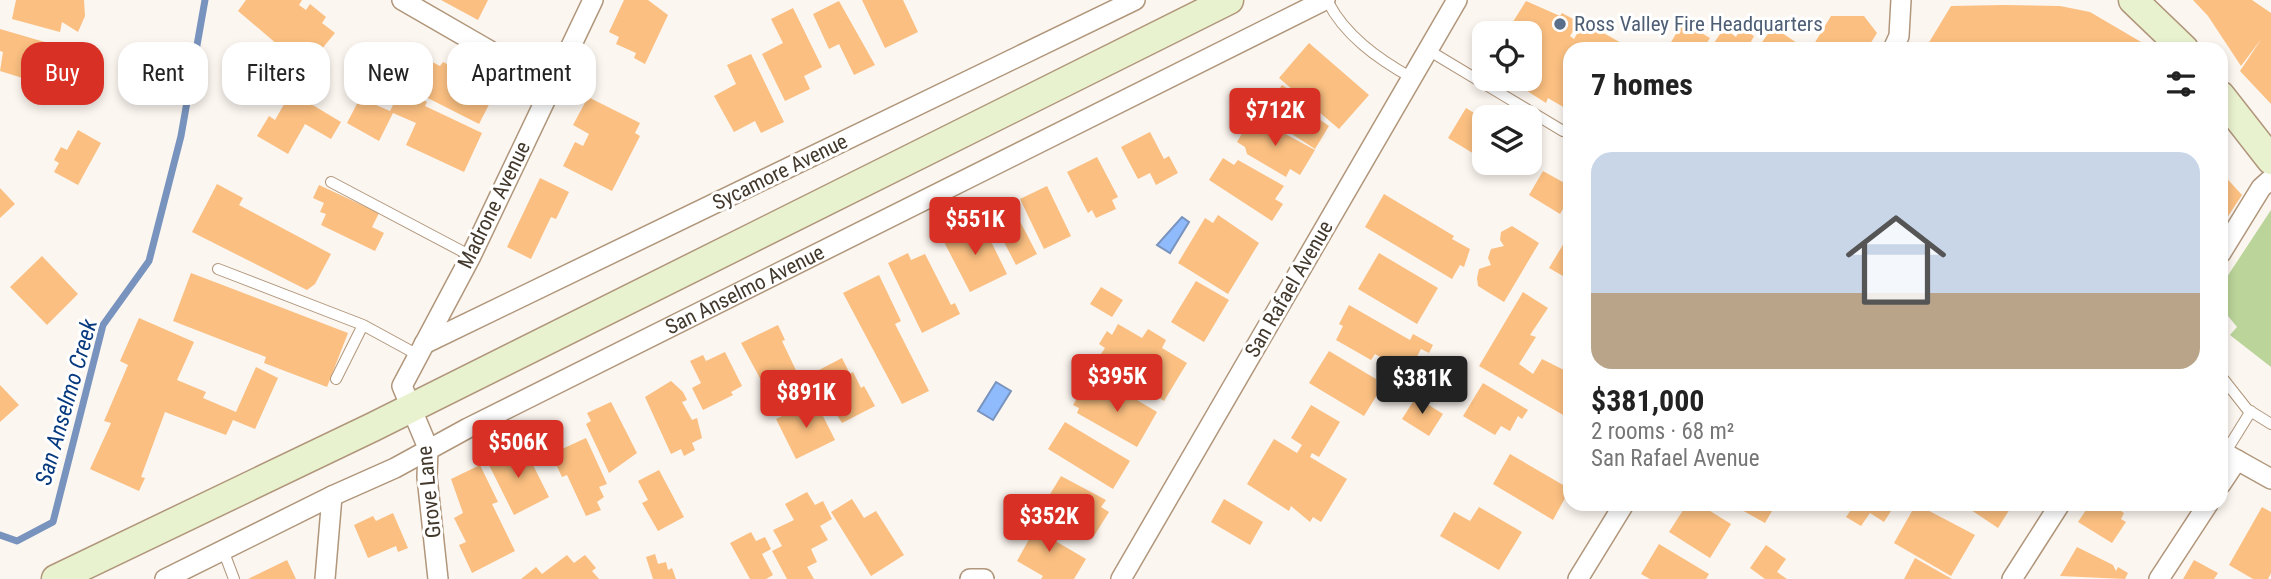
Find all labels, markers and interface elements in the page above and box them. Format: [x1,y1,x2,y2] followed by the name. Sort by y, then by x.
[1574,12,1823,36] place label: Ross Valley Fire Headquarters
[1552,16,1568,32] marker: Ross Valley Fire Headquarters
[1472,21,1542,175] map controls
[1472,21,1542,91] button: locate
[21,42,104,105] chip: Buy
[118,42,208,105] chip: Rent
[222,42,330,105] chip: Filters
[344,42,433,105] chip: New
[447,42,596,105] chip: Apartment
[2162,65,2200,103] icon: filters
[1591,67,1693,102] text: 7 homes
[1226,88,1324,148] pin: $712K
[1245,97,1305,124] text: $712K
[1472,105,1542,175] button: layers
[709,129,851,215] street label: Sycamore Avenue
[453,137,535,272] street label: Madrone Avenue
[1833,197,1959,323] icon: home
[926,198,1024,257] pin: $551K
[945,206,1005,233] text: $551K
[1240,216,1338,362] street label: San Rafael Avenue
[661,240,828,339] street label: San Anselmo Avenue
[30,315,103,488] water label: San Anselmo Creek
[1068,354,1166,414] pin: $395K
[1373,356,1471,416] pin: $381K
[1087,363,1147,390] text: $395K
[1392,365,1452,392] text: $381K
[757,370,855,430] pin: $891K
[776,379,836,406] text: $891K
[1591,383,1704,418] text: $381,000
[1591,418,1734,445] text: 2 rooms · 68 m²
[469,420,567,480] pin: $506K
[488,429,548,456] text: $506K
[412,445,446,539] street label: Grove Lane
[1591,445,1759,472] text: San Rafael Avenue
[1000,494,1098,554] pin: $352K
[1019,503,1079,530] text: $352K

